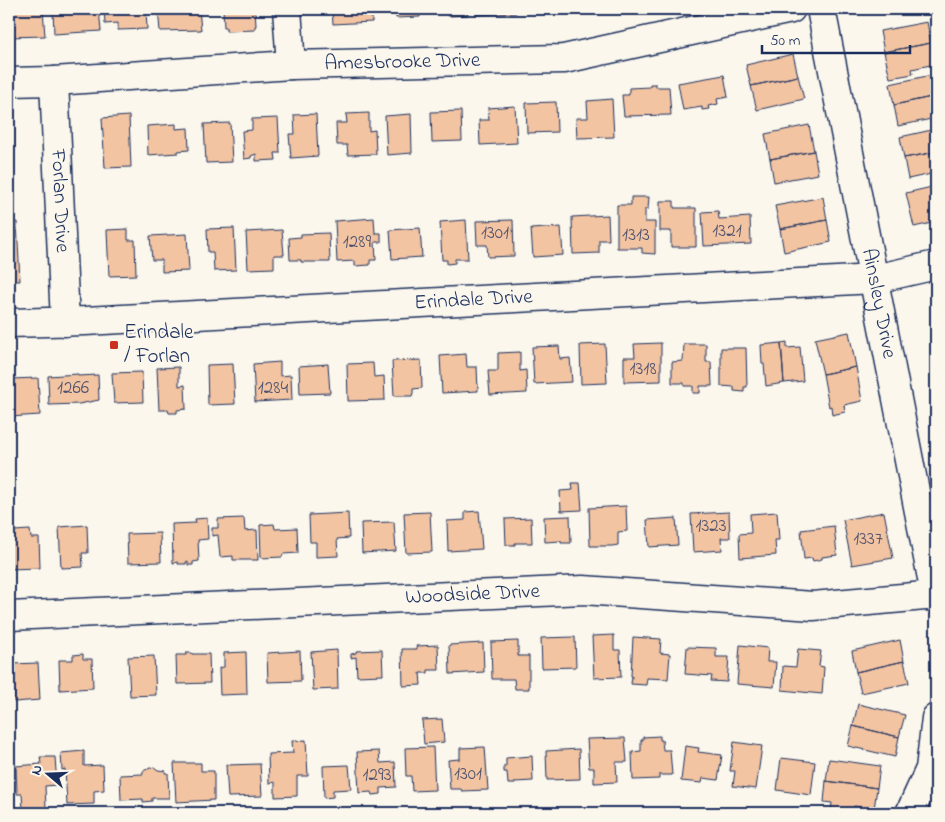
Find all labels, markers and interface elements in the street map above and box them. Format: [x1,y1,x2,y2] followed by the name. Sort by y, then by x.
[762,22,910,54] scale bar
[770,30,801,52] text: 50 m
[324,46,481,79] street label: Amesbrooke Drive
[42,147,77,254] street label: Forlan Drive
[712,218,742,245] house number: 1321
[481,220,509,247] house number: 1301
[622,222,650,249] house number: 1313
[343,229,371,256] house number: 1289
[853,246,904,362] street label: Ainsley Drive
[413,282,534,318] street label: Erindale Drive
[124,318,194,372] place label: Erindale / Forlan
[108,339,120,351] marker: Erindale / Forlan
[629,356,657,383] house number: 1318
[57,375,89,402] house number: 1266
[258,375,288,402] house number: 1284
[695,513,727,540] house number: 1323
[853,526,883,553] house number: 1337
[405,577,541,613] street label: Woodside Drive
[22,750,72,800] north arrow
[454,761,482,788] house number: 1301
[26,762,49,778] text: N
[362,762,392,789] house number: 1293

